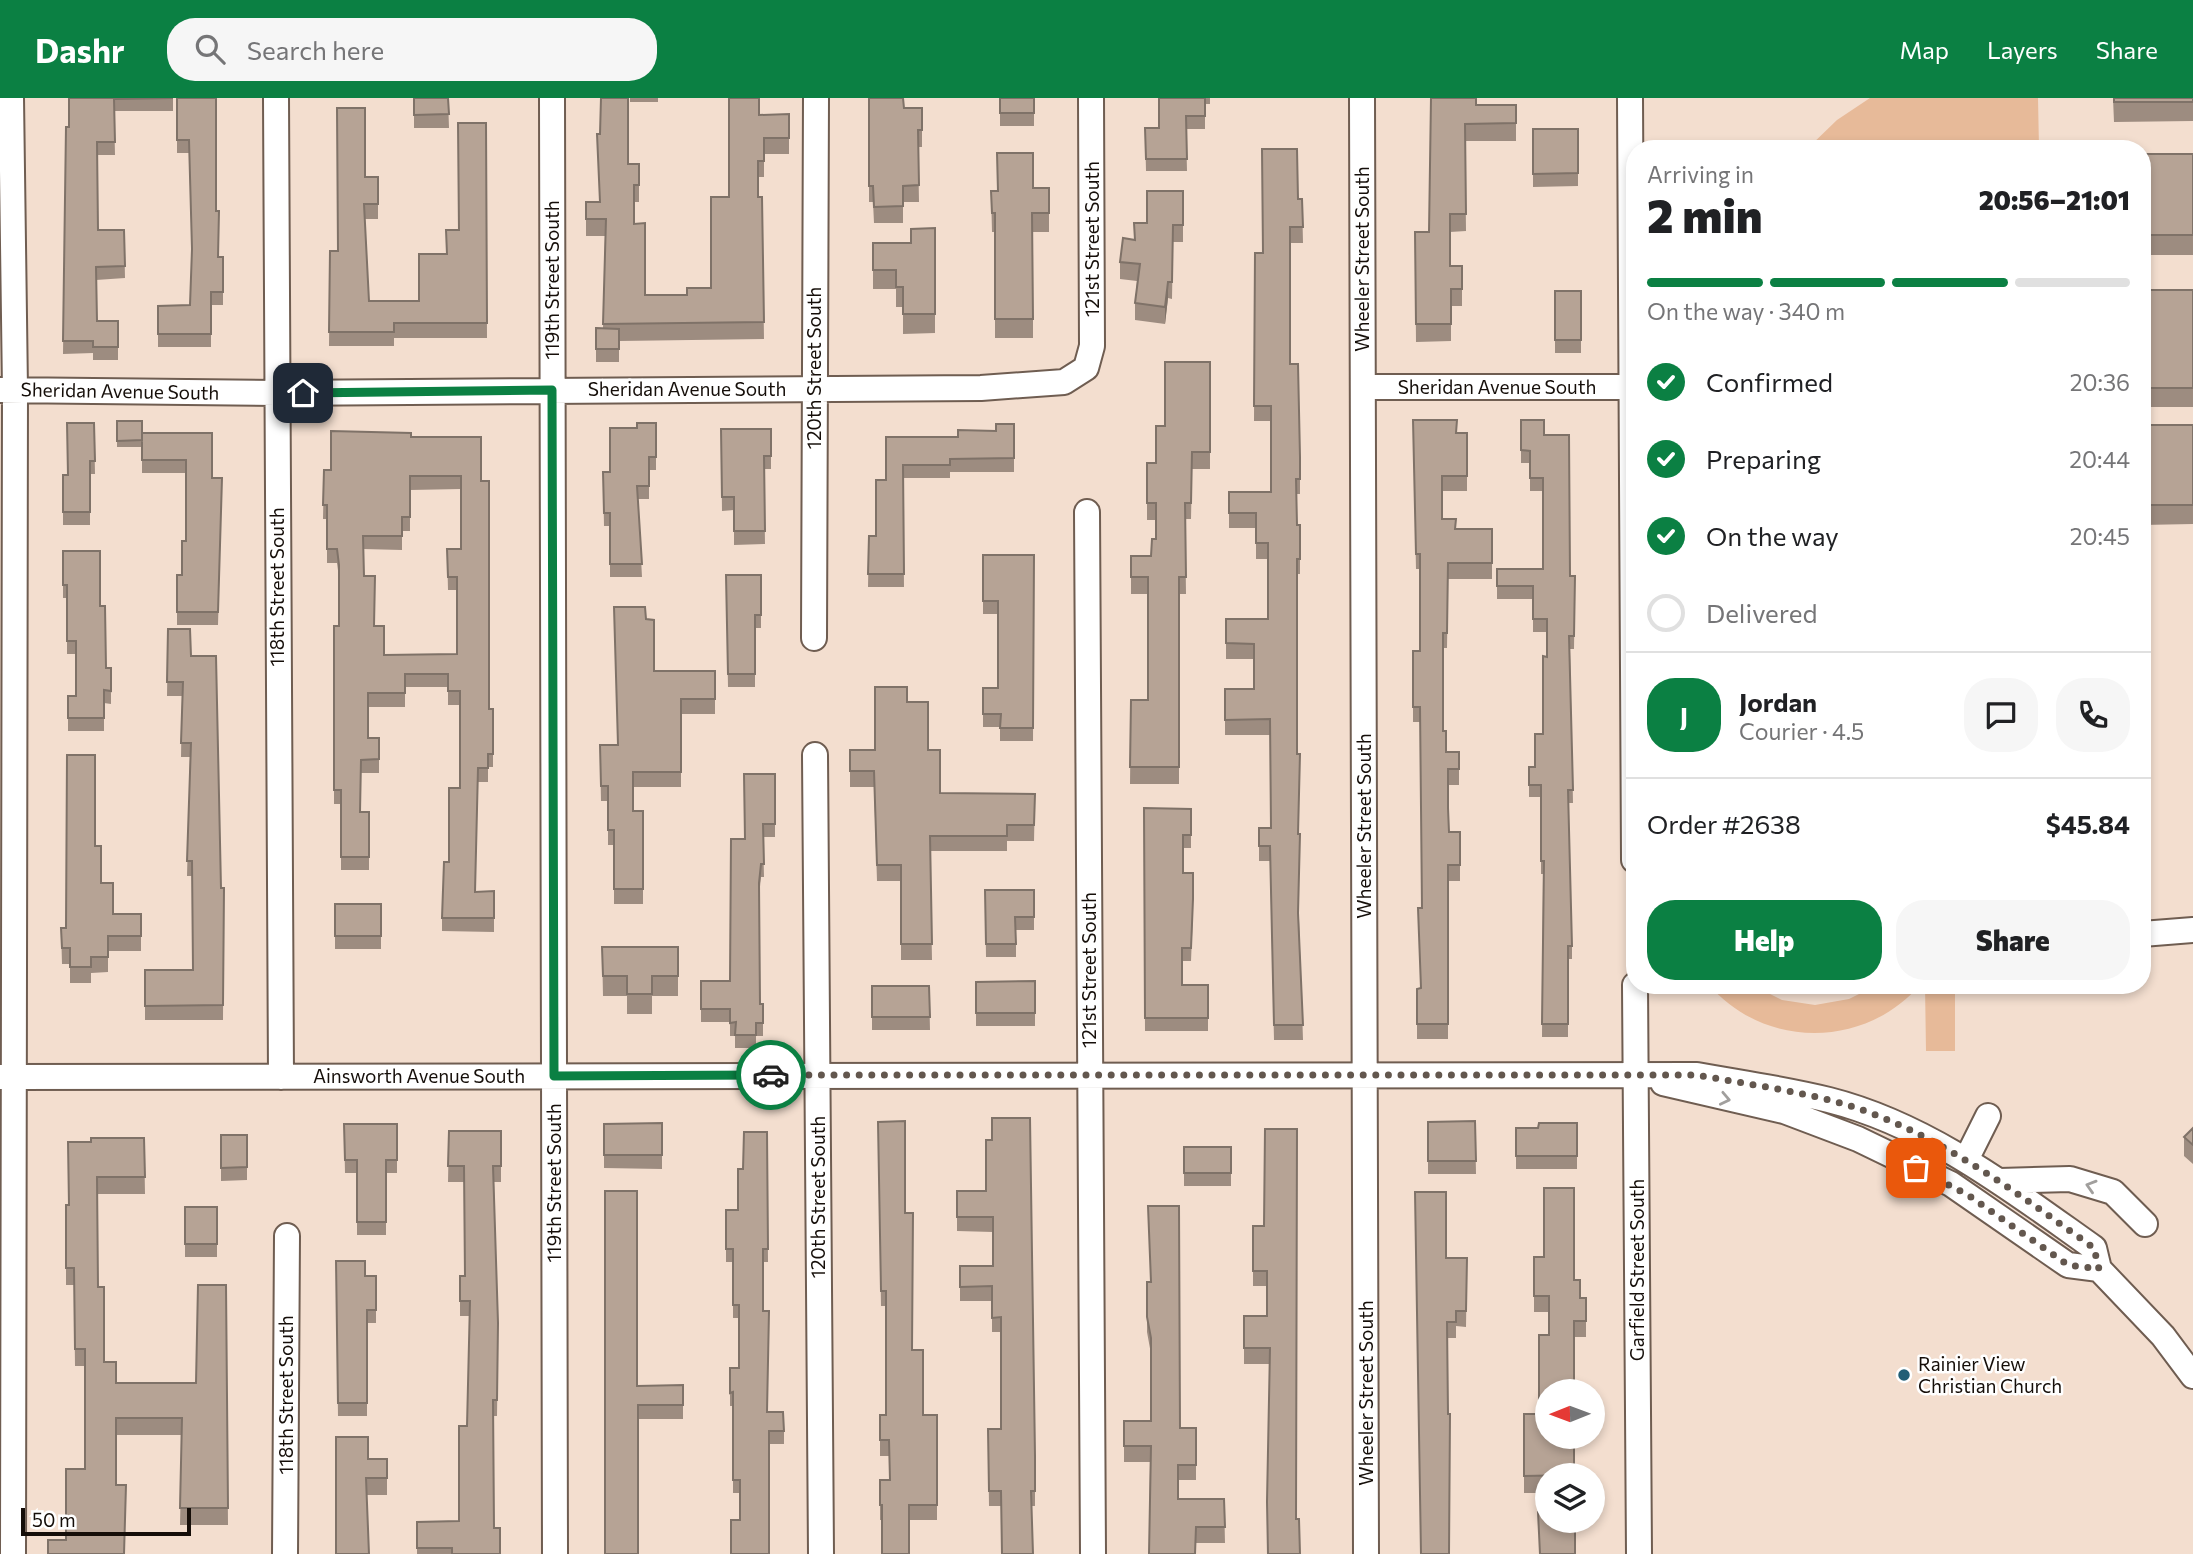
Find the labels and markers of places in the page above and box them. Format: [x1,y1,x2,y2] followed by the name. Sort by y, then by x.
[273,363,333,423] pin
[1886,1138,1946,1198] pin
[1918,1352,2062,1397] place label: Rainier View Christian Church
[1896,1367,1912,1383] marker: Rainier View Christian Church

